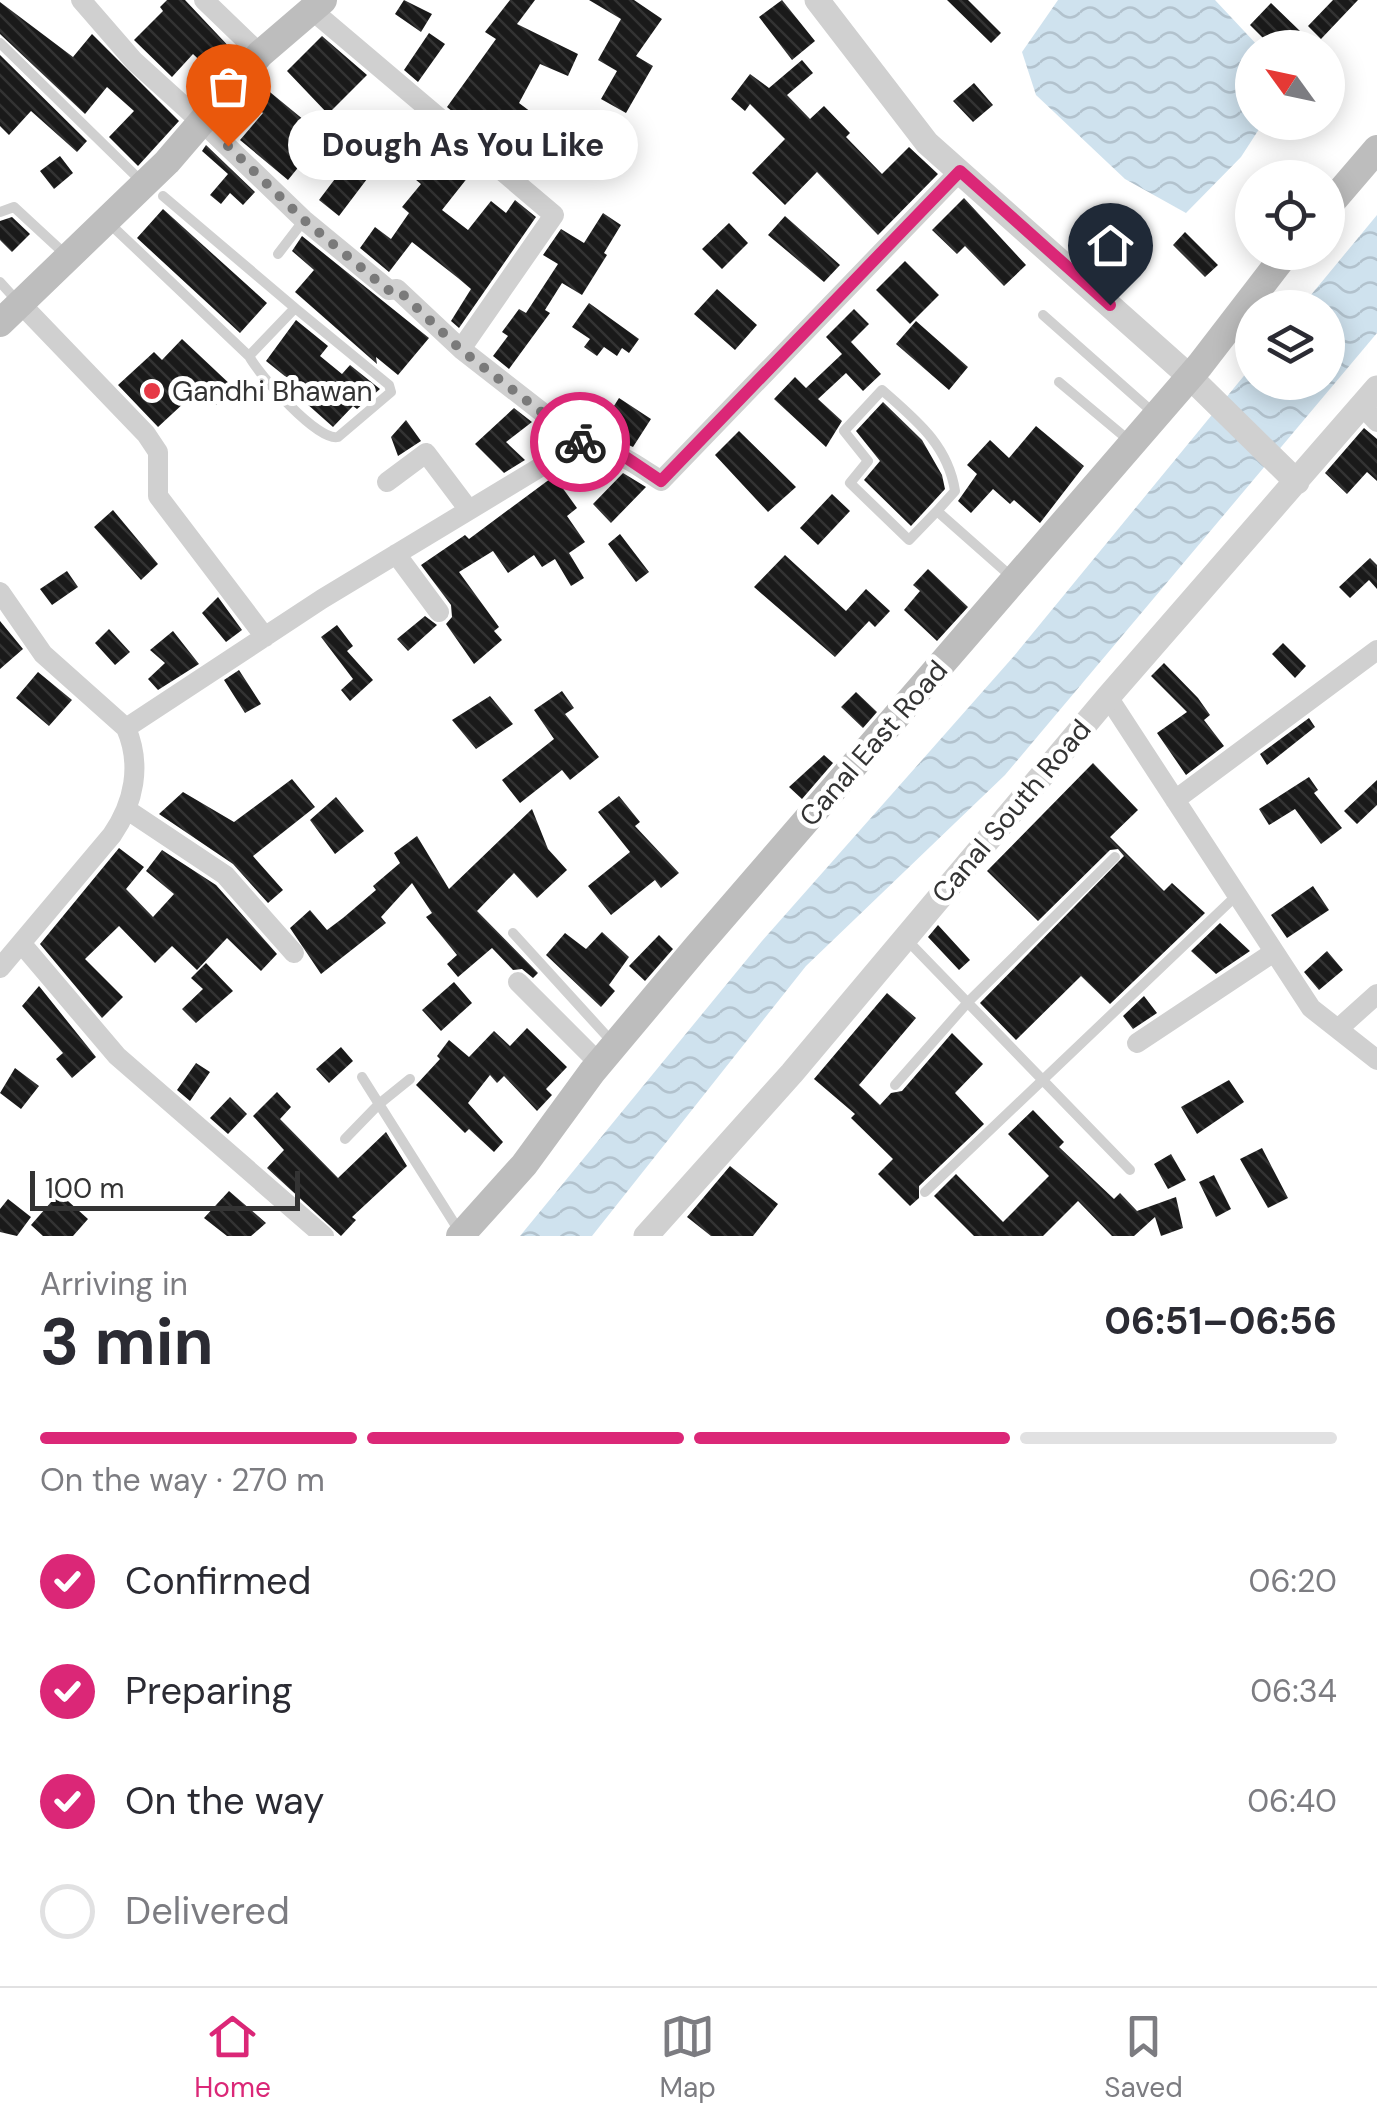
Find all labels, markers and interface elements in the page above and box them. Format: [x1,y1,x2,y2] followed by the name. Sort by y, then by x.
[1235,30,1345,140] north arrow
[1235,30,1345,400] map controls
[186,44,271,147] pin
[201,59,256,114] icon: bag
[288,111,638,181] callout: Dough As You Like
[322,124,604,166] text: Dough As You Like
[1235,160,1345,270] button: locate
[1068,203,1153,306] pin
[1083,218,1138,273] icon: home
[1235,290,1345,400] button: layers
[172,373,372,410] place label: Gandhi Bhawan
[141,380,163,402] marker: Gandhi Bhawan
[530,392,630,492] courier
[553,415,608,470] icon: bike
[791,653,956,834] street label: Canal East Road
[924,712,1099,911] street label: Canal South Road
[30,1166,300,1210] scale bar
[45,1170,124,1207] text: 100 m
[40,1263,188,1305] text: Arriving in
[1104,1296,1337,1346] text: 06:51–06:56
[40,1300,214,1384] text: 3 min
[40,1459,325,1501] text: On the way · 270 m
[40,1554,95,1609] icon: check
[125,1556,311,1606] text: Confirmed
[1249,1560,1337,1602] text: 06:20
[40,1664,95,1719] icon: check
[125,1666,293,1716] text: Preparing
[1250,1670,1337,1712] text: 06:34
[40,1774,95,1829] icon: check
[125,1776,324,1826] text: On the way
[1247,1780,1337,1822] text: 06:40
[125,1886,290,1936] text: Delivered
[194,2009,271,2106] tab: Home
[659,2009,716,2106] tab: Map
[1104,2009,1183,2106] tab: Saved

